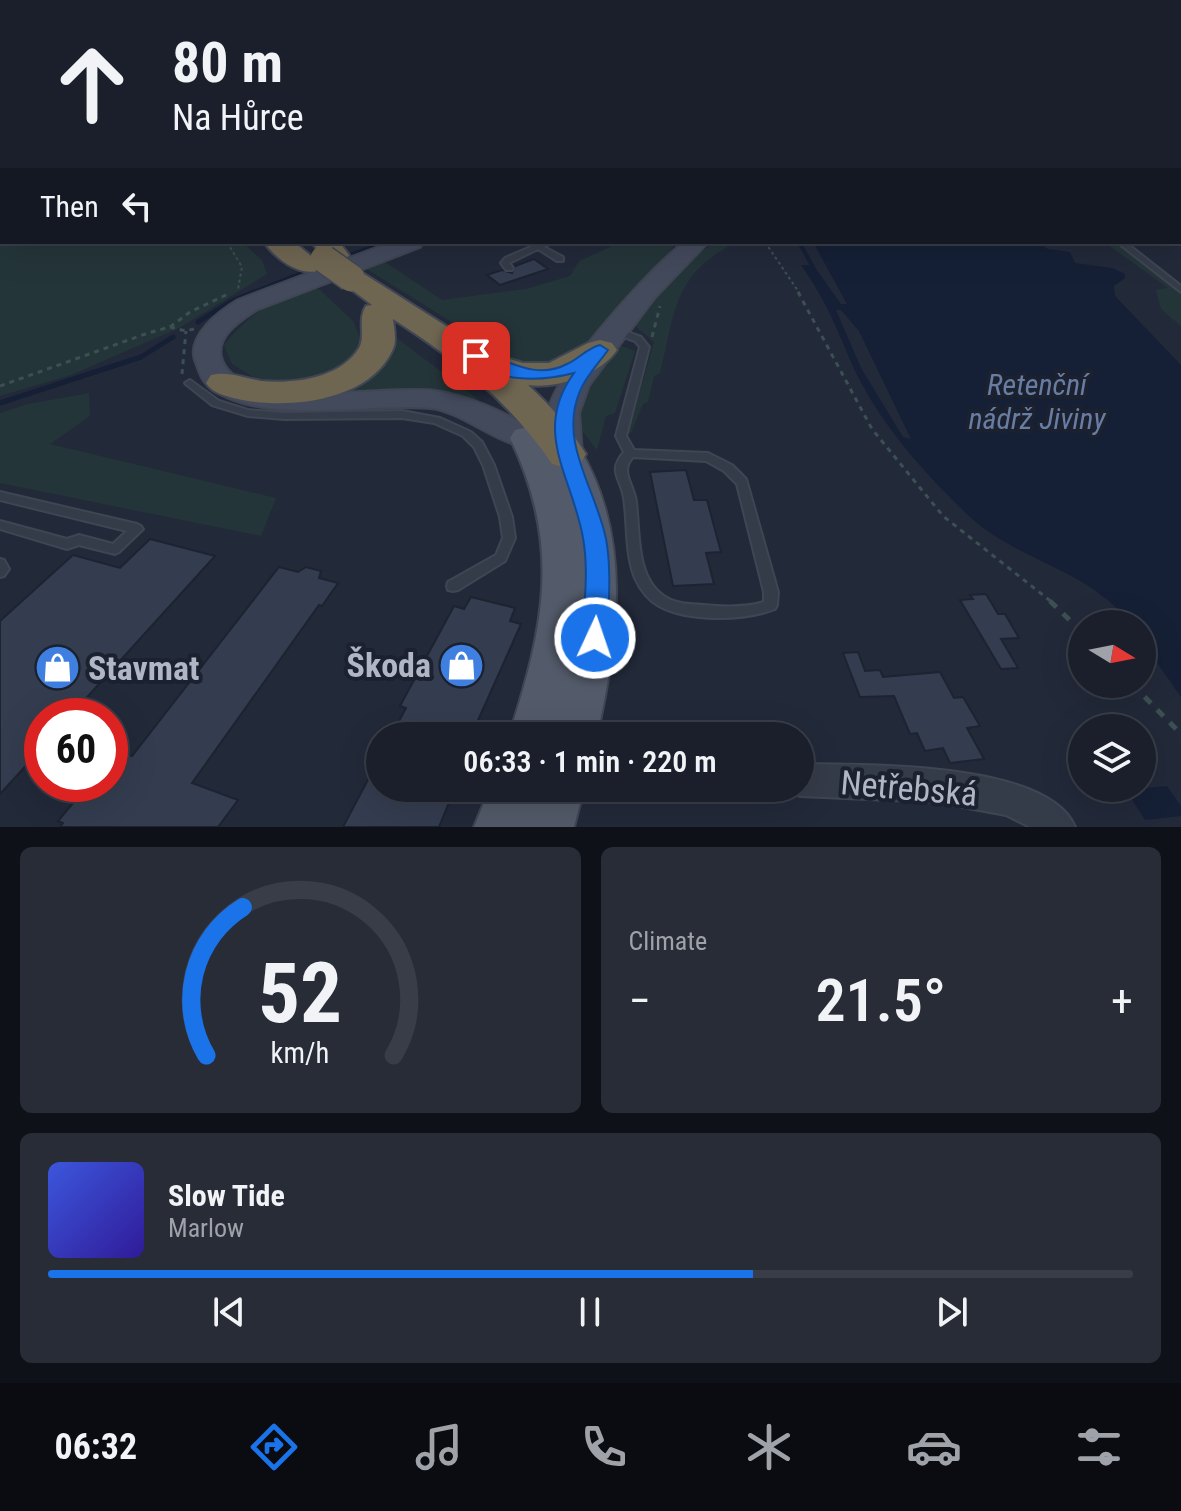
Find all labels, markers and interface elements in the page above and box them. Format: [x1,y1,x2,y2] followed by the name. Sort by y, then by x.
[172,30,283,96] text: 80 m
[40,32,144,136] icon: ahead
[172,97,304,139] text: Na Hůrce
[115,184,159,228] icon: left
[40,189,99,224] text: Then
[442,322,510,390] pin
[454,334,498,378] icon: arrive
[968,367,1106,436] water label: Retenční nádrž Jiviny
[553,596,637,680] position arrow
[1068,610,1156,698] north arrow
[1068,610,1156,802] map controls
[438,641,486,689] shop icon: Škoda
[33,644,81,692] shop icon: Stavmat
[347,645,431,685] place label: Škoda
[88,648,199,688] place label: Stavmat
[24,698,128,802] speed limit sign: 60
[1068,714,1156,802] button: layers
[463,744,717,779] text: 06:33 · 1 min · 220 m
[839,762,979,814] street label: Netřebská
[629,926,707,956] text: Climate
[258,945,342,1042] text: 52
[815,965,946,1036] text: 21.5°
[629,975,651,1027] text: −
[1111,975,1133,1027] text: +
[271,1036,330,1070] text: km/h
[168,1178,285,1213] text: Slow Tide
[168,1213,244,1243] text: Marlow
[207,1290,251,1334] icon: previous
[568,1290,612,1334] icon: pause
[930,1290,974,1334] icon: next
[246,1419,302,1475] icon: directions
[411,1419,467,1475] icon: music
[576,1419,632,1475] icon: phone
[741,1419,797,1475] icon: climate
[906,1419,962,1475] icon: car
[1071,1419,1127,1475] icon: filters
[54,1426,137,1468] text: 06:32

